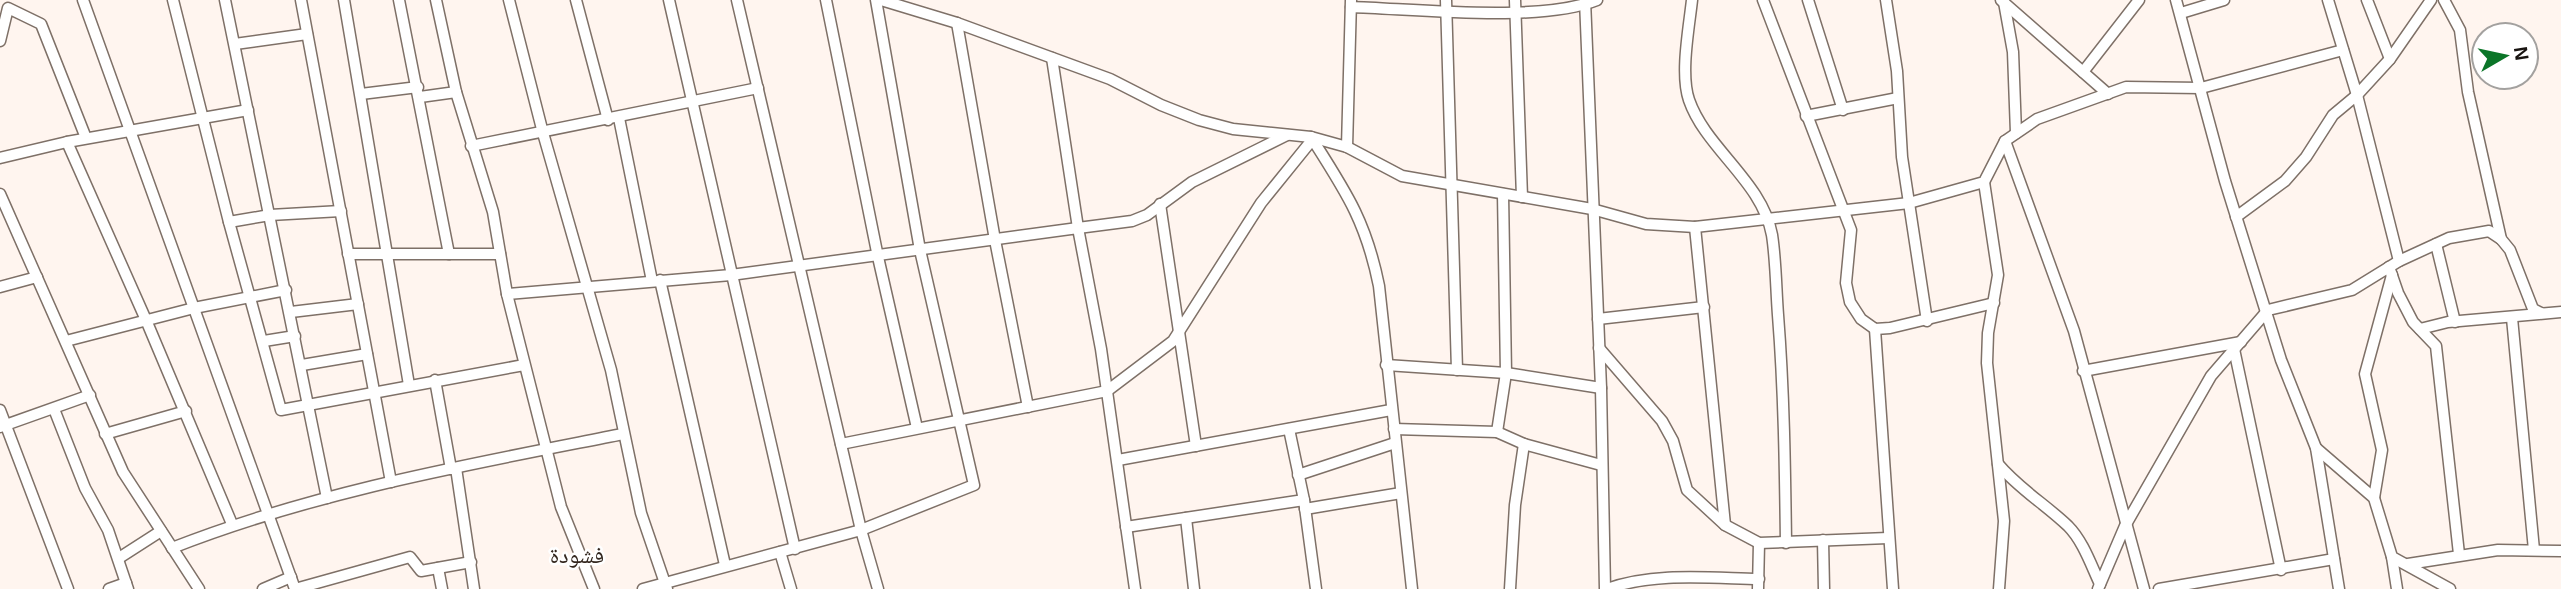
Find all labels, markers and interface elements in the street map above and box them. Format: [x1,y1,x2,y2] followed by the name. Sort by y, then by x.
[2470,21,2540,91] north arrow
[2510,45,2533,62] text: N
[550,542,604,568] district label: فشودة

